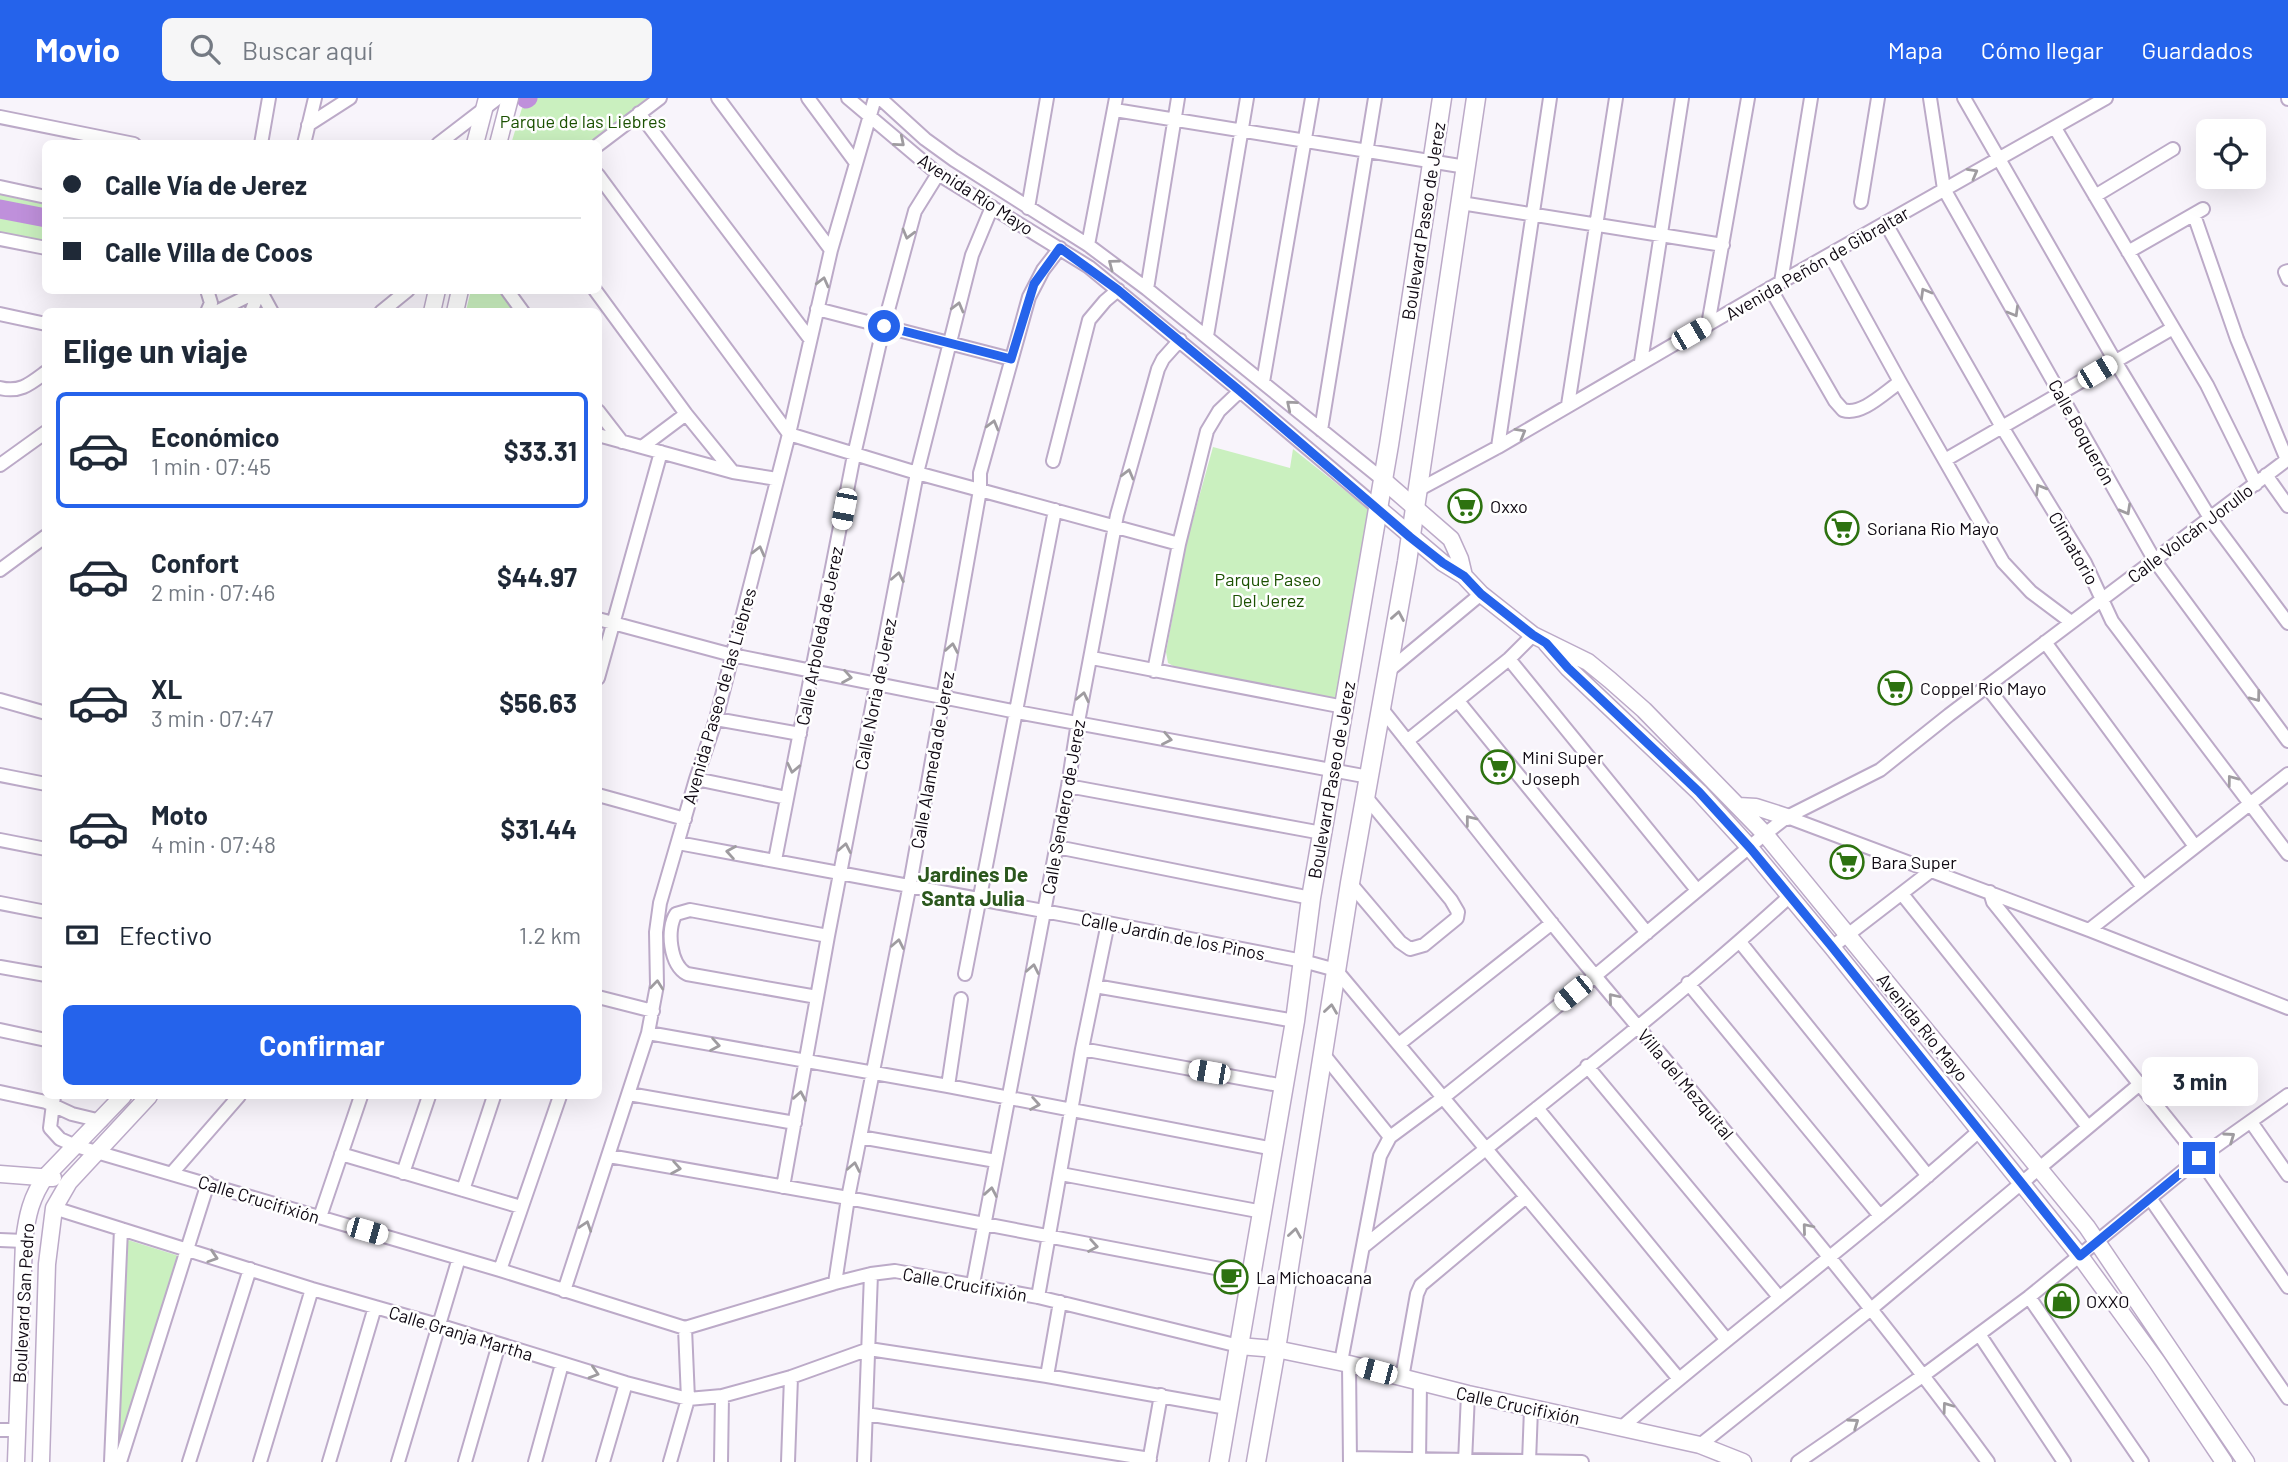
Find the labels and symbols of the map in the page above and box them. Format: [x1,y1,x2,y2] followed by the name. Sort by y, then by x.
[500,110,666,132] park label: Parque de las Liebres
[1396,120,1450,322] street label: Boulevard Paseo de Jerez
[892,134,905,146] one-way arrow
[914,149,1038,239] street label: Avenida Río Mayo
[1965,168,1978,181] one-way arrow
[1721,201,1913,325] street label: Avenida Peñón de Gibraltar
[901,228,916,240] one-way arrow
[1109,259,1121,272] one-way arrow
[815,276,829,288] one-way arrow
[1920,287,1933,300] one-way arrow
[950,301,964,313] one-way arrow
[2006,305,2019,318] one-way arrow
[868,310,900,342] route start
[1668,314,1715,354] car
[2074,352,2121,392] car
[2044,375,2120,489] street label: Calle Boquerón
[1287,401,1299,414] one-way arrow
[985,419,999,431] one-way arrow
[1513,428,1526,441] one-way arrow
[1120,468,1134,480] one-way arrow
[2123,479,2257,587] street label: Calle Volcán Jorullo
[2035,484,2048,497] one-way arrow
[830,486,859,532] car
[1446,487,1484,525] supermarket icon: Oxxo
[1490,495,1528,517] place label: Oxxo
[2118,503,2131,516] one-way arrow
[2044,508,2104,588] street label: Climatorio
[1823,509,1861,547] supermarket icon: Soriana Rio Mayo
[1867,517,1999,539] place label: Soriana Rio Mayo
[751,545,765,557] one-way arrow
[791,545,847,727] street label: Calle Arboleda de Jerez
[1215,568,1321,611] park label: Parque Paseo Del Jerez
[889,571,904,583] one-way arrow
[678,585,760,807] street label: Avenida Paseo de las Liebres
[1389,610,1404,622] one-way arrow
[849,616,901,772] street label: Calle Noria de Jerez
[944,642,959,654] one-way arrow
[841,669,853,684] one-way arrow
[1876,669,1914,707] supermarket icon: Coppel Rio Mayo
[906,670,958,850] street label: Calle Alameda de Jerez
[1920,677,2047,699] place label: Coppel Rio Mayo
[1303,680,1359,880] street label: Boulevard Paseo de Jerez
[2247,689,2260,702] one-way arrow
[1075,691,1089,703] one-way arrow
[1037,718,1089,896] street label: Calle Sendero de Jerez
[1161,730,1173,745] one-way arrow
[1522,746,1604,789] place label: Mini Super Joseph
[1479,748,1517,786] supermarket icon: Mini Super Joseph
[786,762,801,774] one-way arrow
[2228,775,2241,788] one-way arrow
[1466,816,1479,828] one-way arrow
[837,842,852,854] one-way arrow
[1828,843,1866,881] supermarket icon: Bara Super
[725,845,737,860] one-way arrow
[1871,851,1957,873] place label: Bara Super
[918,861,1028,910] district label: Jardines De Santa Julia
[1079,907,1267,965] street label: Calle Jardín de los Pinos
[889,938,904,950] one-way arrow
[1024,963,1039,975] one-way arrow
[1873,968,1973,1086] street label: Avenida Río Mayo
[1551,972,1596,1014] car
[649,979,664,990] one-way arrow
[1609,993,1621,1006] one-way arrow
[1323,1003,1338,1015] one-way arrow
[1633,1024,1739,1144] street label: Villa del Mezquital
[709,1037,721,1052] one-way arrow
[2141,1056,2257,1105] callout: 3 min
[1187,1058,1232,1086] car
[792,1090,807,1102] one-way arrow
[1029,1096,1041,1111] one-way arrow
[2222,1133,2235,1145] one-way arrow
[2183,1142,2215,1174] route end
[670,1160,682,1175] one-way arrow
[846,1161,861,1173] one-way arrow
[195,1170,323,1228] street label: Calle Crucifixión
[983,1187,998,1198] one-way arrow
[344,1215,391,1247] car
[578,1221,592,1233] one-way arrow
[8,1222,38,1384] street label: Boulevard San Pedro
[1802,1224,1815,1236] one-way arrow
[1287,1228,1302,1239] one-way arrow
[1087,1238,1099,1253] one-way arrow
[206,1249,218,1263] one-way arrow
[1212,1258,1250,1296] cafe icon: La Michoacana
[901,1262,1029,1306] street label: Calle Crucifixión
[1256,1266,1372,1288] place label: La Michoacana
[2043,1282,2081,1320] shop icon: OXXO
[2086,1290,2129,1312] place label: OXXO
[386,1301,536,1365] street label: Calle Granja Martha
[1353,1355,1400,1387] car
[588,1365,600,1380] one-way arrow
[1454,1381,1582,1429] street label: Calle Crucifixión
[1943,1402,1956,1415] one-way arrow
[1847,1418,1860,1431] one-way arrow

